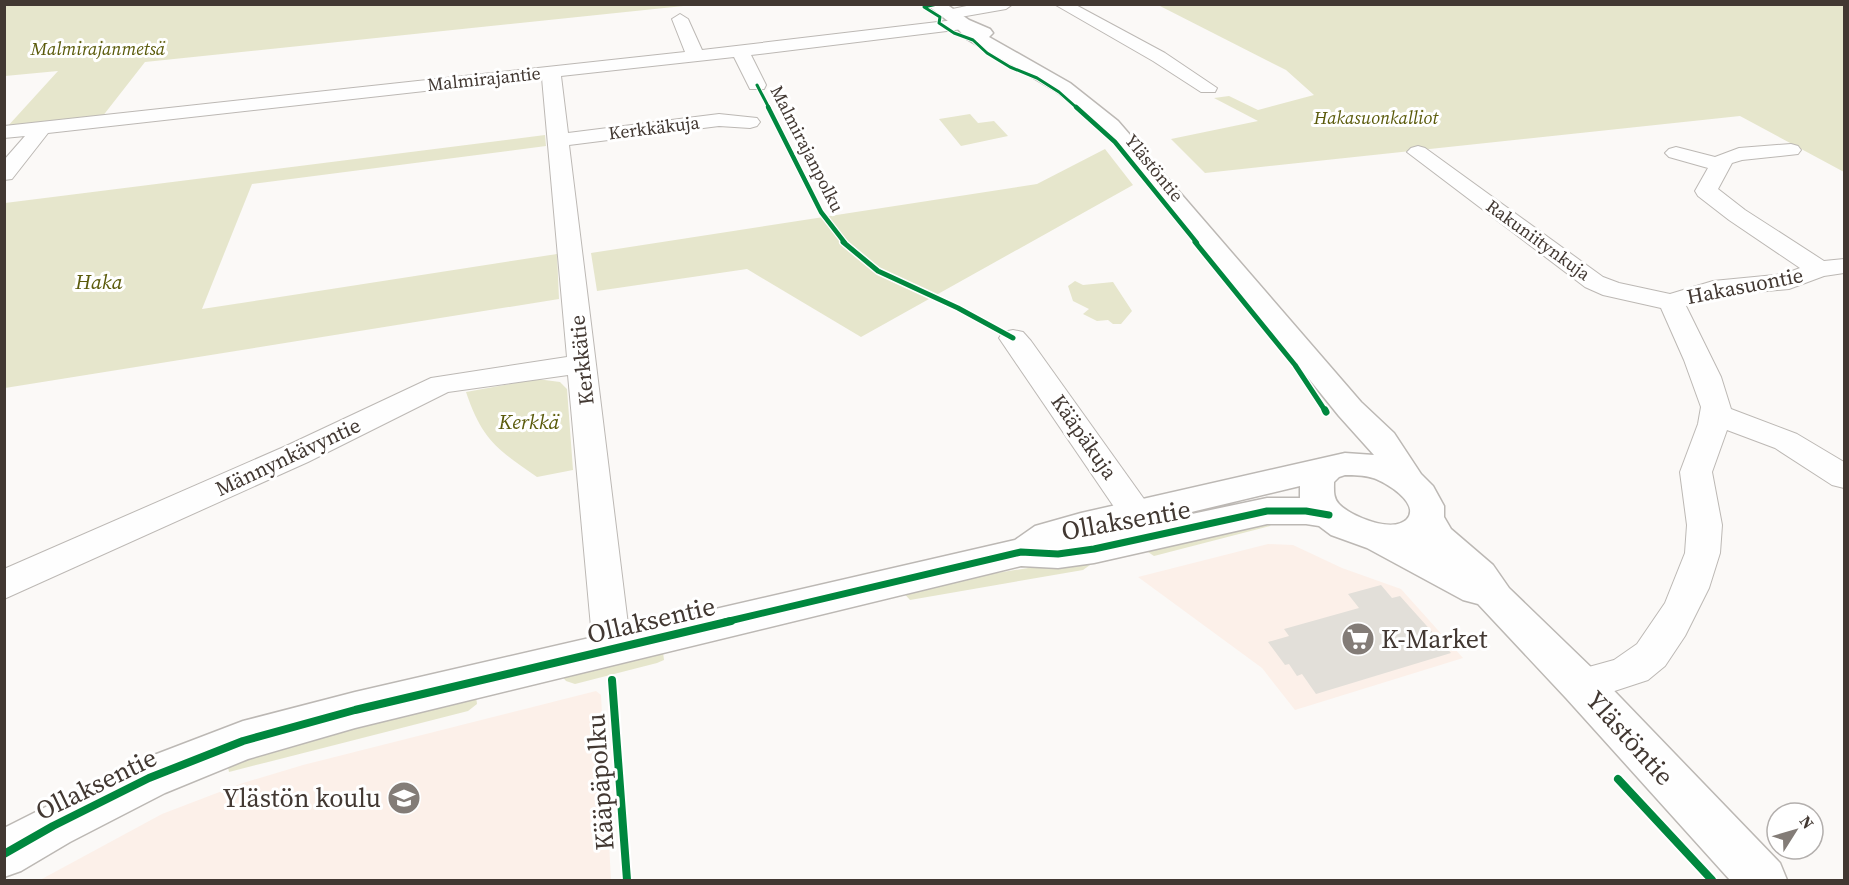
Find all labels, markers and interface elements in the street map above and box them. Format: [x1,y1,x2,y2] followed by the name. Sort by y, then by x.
[30,36,166,61] park label: Malmirajanmetsä
[426,60,542,97] street label: Malmirajantie
[765,81,850,216] street label: Malmirajanpolku
[1313,105,1439,130] park label: Hakasuonkalliot
[607,109,702,145] street label: Kerkkäkuja
[1119,129,1189,207] street label: Ylästöntie
[1481,193,1596,286] street label: Rakuniitynkuja
[1684,260,1806,311] street label: Hakasuontie
[74,267,123,296] park label: Haka
[562,314,601,407] street label: Kerkkätie
[1044,388,1125,485] street label: Kääpäkuja
[497,407,560,436] park label: Kerkkä
[210,410,365,503] street label: Männynkävyntie
[1059,491,1193,549] street label: Ollaksentie
[583,588,719,652] street label: Ollaksentie
[1340,621,1376,657] supermarket icon: K-Market
[1381,621,1488,657] place label: K-Market
[1578,683,1682,793] street label: Ylästöntie
[577,712,623,852] street label: Kääpäpolku
[29,739,163,829] street label: Ollaksentie
[222,780,381,816] place label: Ylästön koulu
[386,780,422,816] school or university icon: Ylästön koulu
[1765,801,1825,861] north arrow
[1795,811,1819,834] text: N

